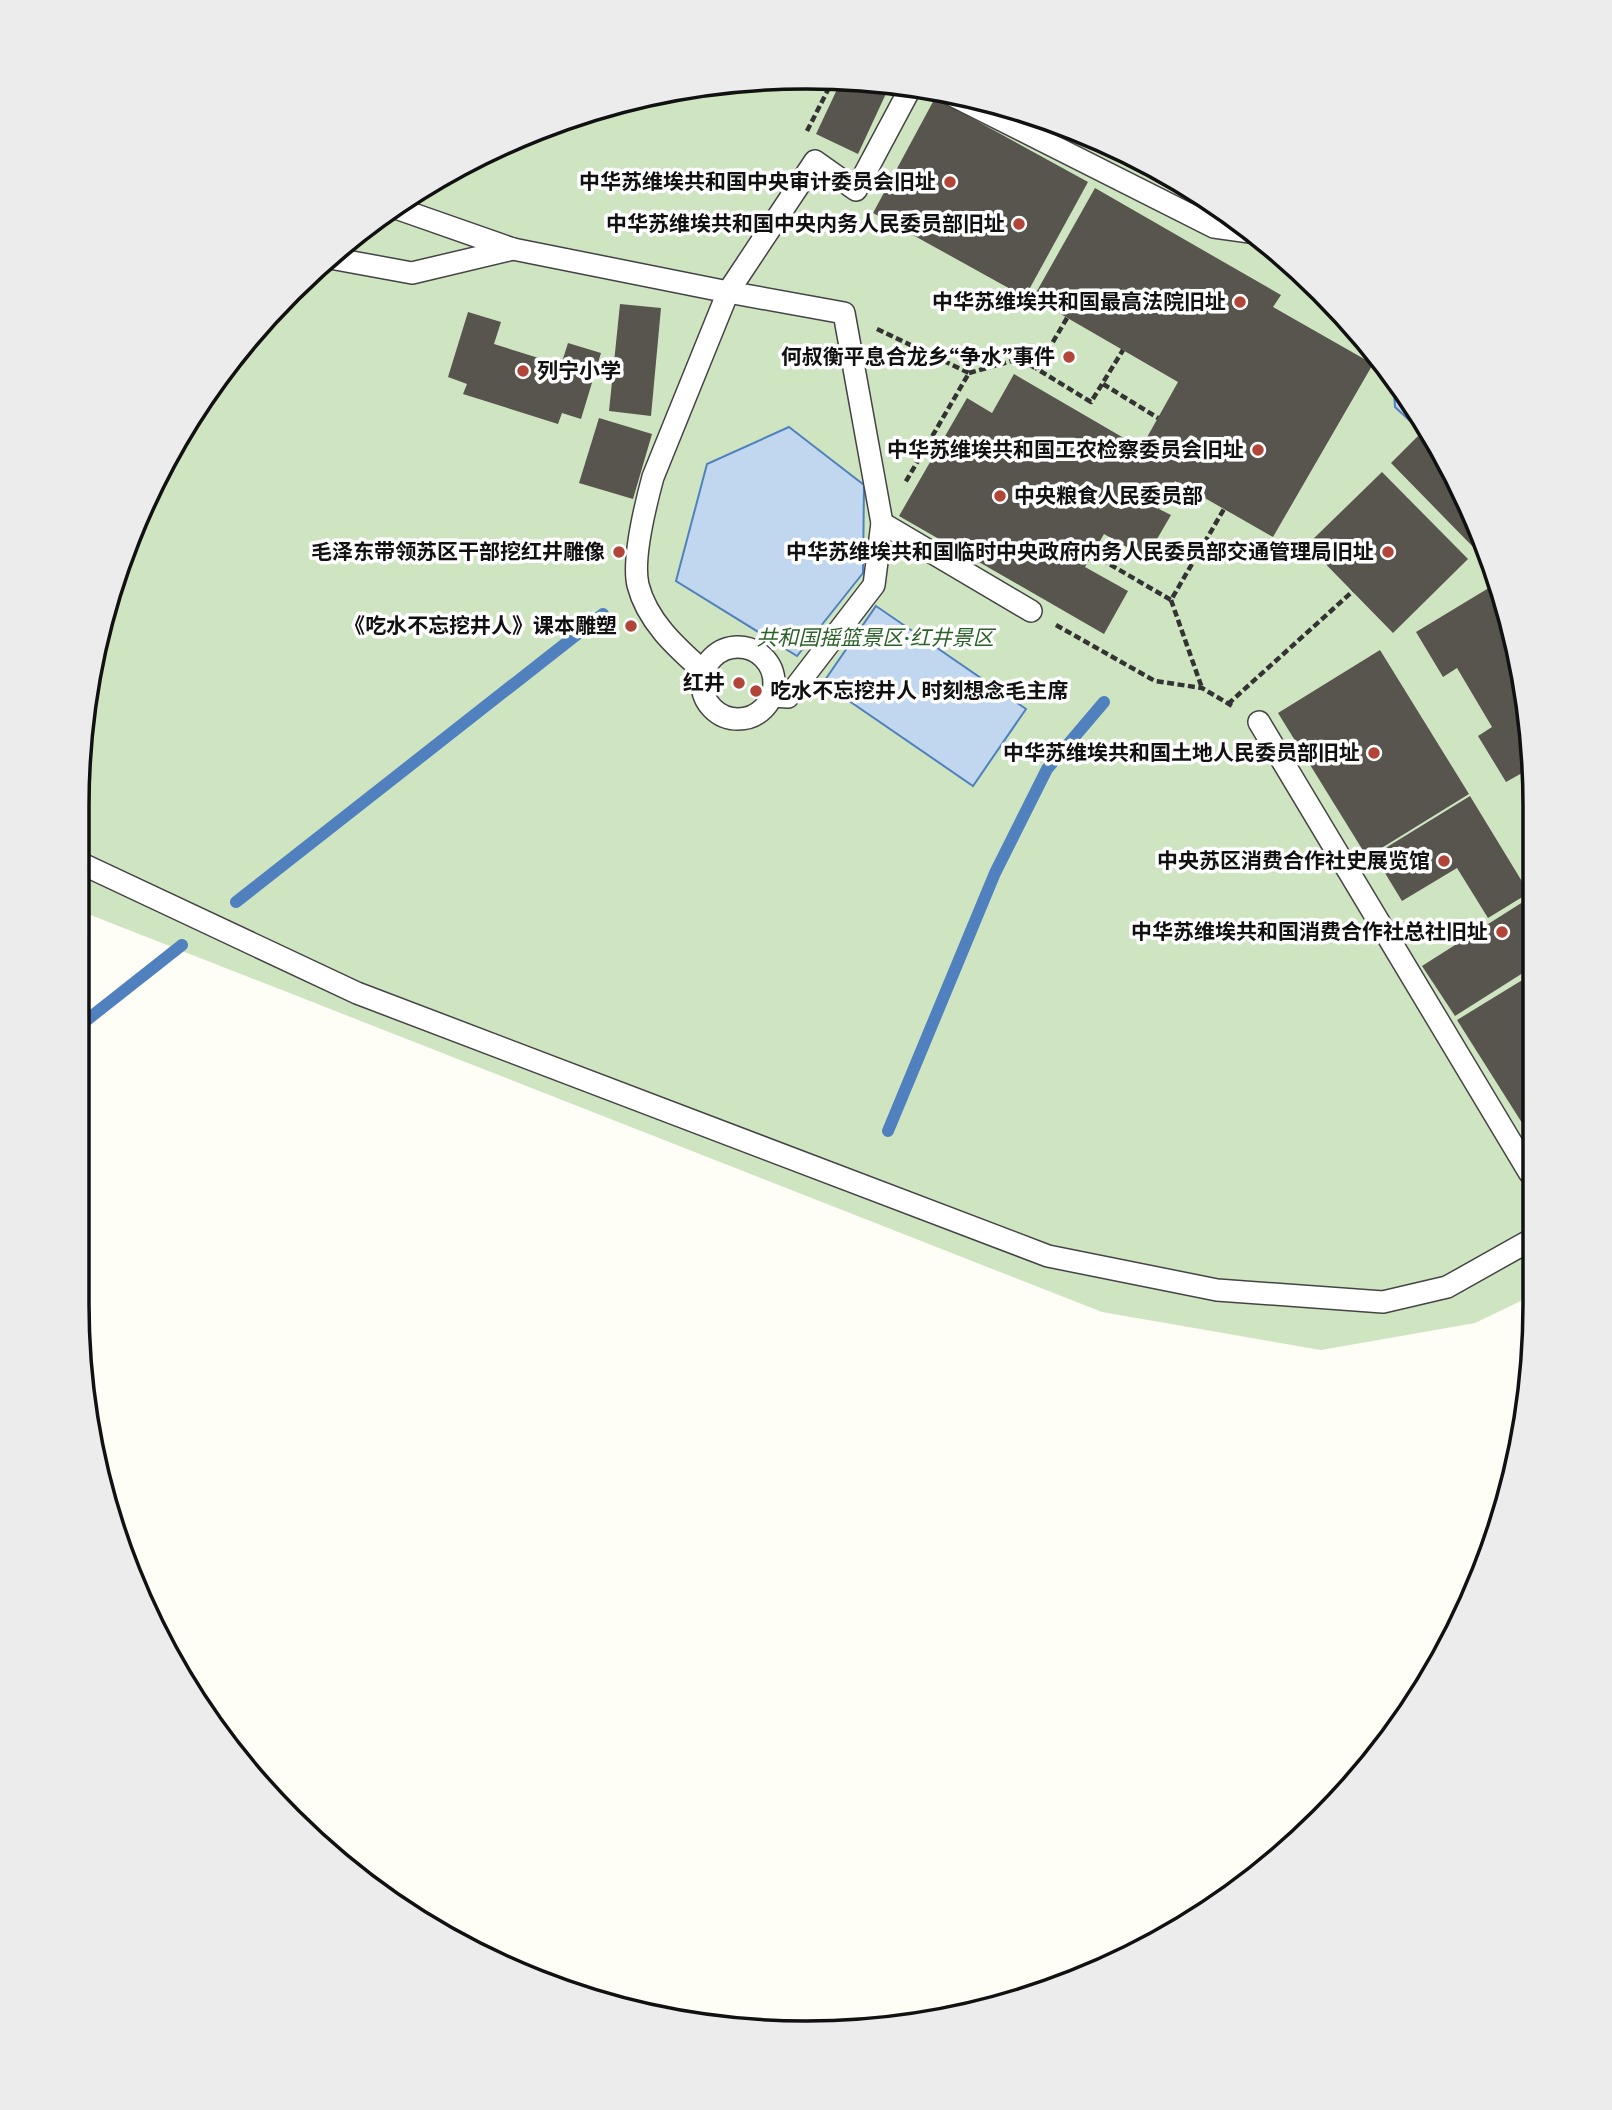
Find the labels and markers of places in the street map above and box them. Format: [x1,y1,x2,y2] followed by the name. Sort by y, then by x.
[579,164,936,195] place label: 中华苏维埃共和国中央审计委员会旧址
[942,174,958,190] marker: 中华苏维埃共和国中央审计委员会旧址
[606,206,1005,237] place label: 中华苏维埃共和国中央内务人民委员部旧址
[1011,216,1027,232] marker: 中华苏维埃共和国中央内务人民委员部旧址
[932,284,1226,315] place label: 中华苏维埃共和国最高法院旧址
[1232,294,1248,310] marker: 中华苏维埃共和国最高法院旧址
[781,339,1055,370] place label: 何叔衡平息合龙乡“争水”事件
[1061,349,1077,365] marker: 何叔衡平息合龙乡“争水”事件
[537,353,621,384] place label: 列宁小学
[515,363,531,379] marker: 列宁小学
[887,432,1244,463] place label: 中华苏维埃共和国工农检察委员会旧址
[1250,442,1266,458] marker: 中华苏维埃共和国工农检察委员会旧址
[1014,478,1203,509] place label: 中央粮食人民委员部
[992,488,1008,504] marker: 中央粮食人民委员部
[311,534,605,565] place label: 毛泽东带领苏区干部挖红井雕像
[786,534,1374,565] place label: 中华苏维埃共和国临时中央政府内务人民委员部交通管理局旧址
[611,544,627,560] marker: 毛泽东带领苏区干部挖红井雕像
[1380,544,1396,560] marker: 中华苏维埃共和国临时中央政府内务人民委员部交通管理局旧址
[344,608,617,639] place label: 《吃水不忘挖井人》课本雕塑
[623,618,639,634] marker: 《吃水不忘挖井人》课本雕塑
[683,665,725,696] place label: 红井
[770,673,1068,704] place label: 吃水不忘挖井人 时刻想念毛主席
[731,675,747,691] marker: 红井
[748,683,764,699] marker: 吃水不忘挖井人 时刻想念毛主席
[1003,735,1360,766] place label: 中华苏维埃共和国土地人民委员部旧址
[1366,745,1382,761] marker: 中华苏维埃共和国土地人民委员部旧址
[1157,843,1430,874] place label: 中央苏区消费合作社史展览馆
[1436,853,1452,869] marker: 中央苏区消费合作社史展览馆
[1131,914,1488,945] place label: 中华苏维埃共和国消费合作社总社旧址
[1494,924,1510,940] marker: 中华苏维埃共和国消费合作社总社旧址

